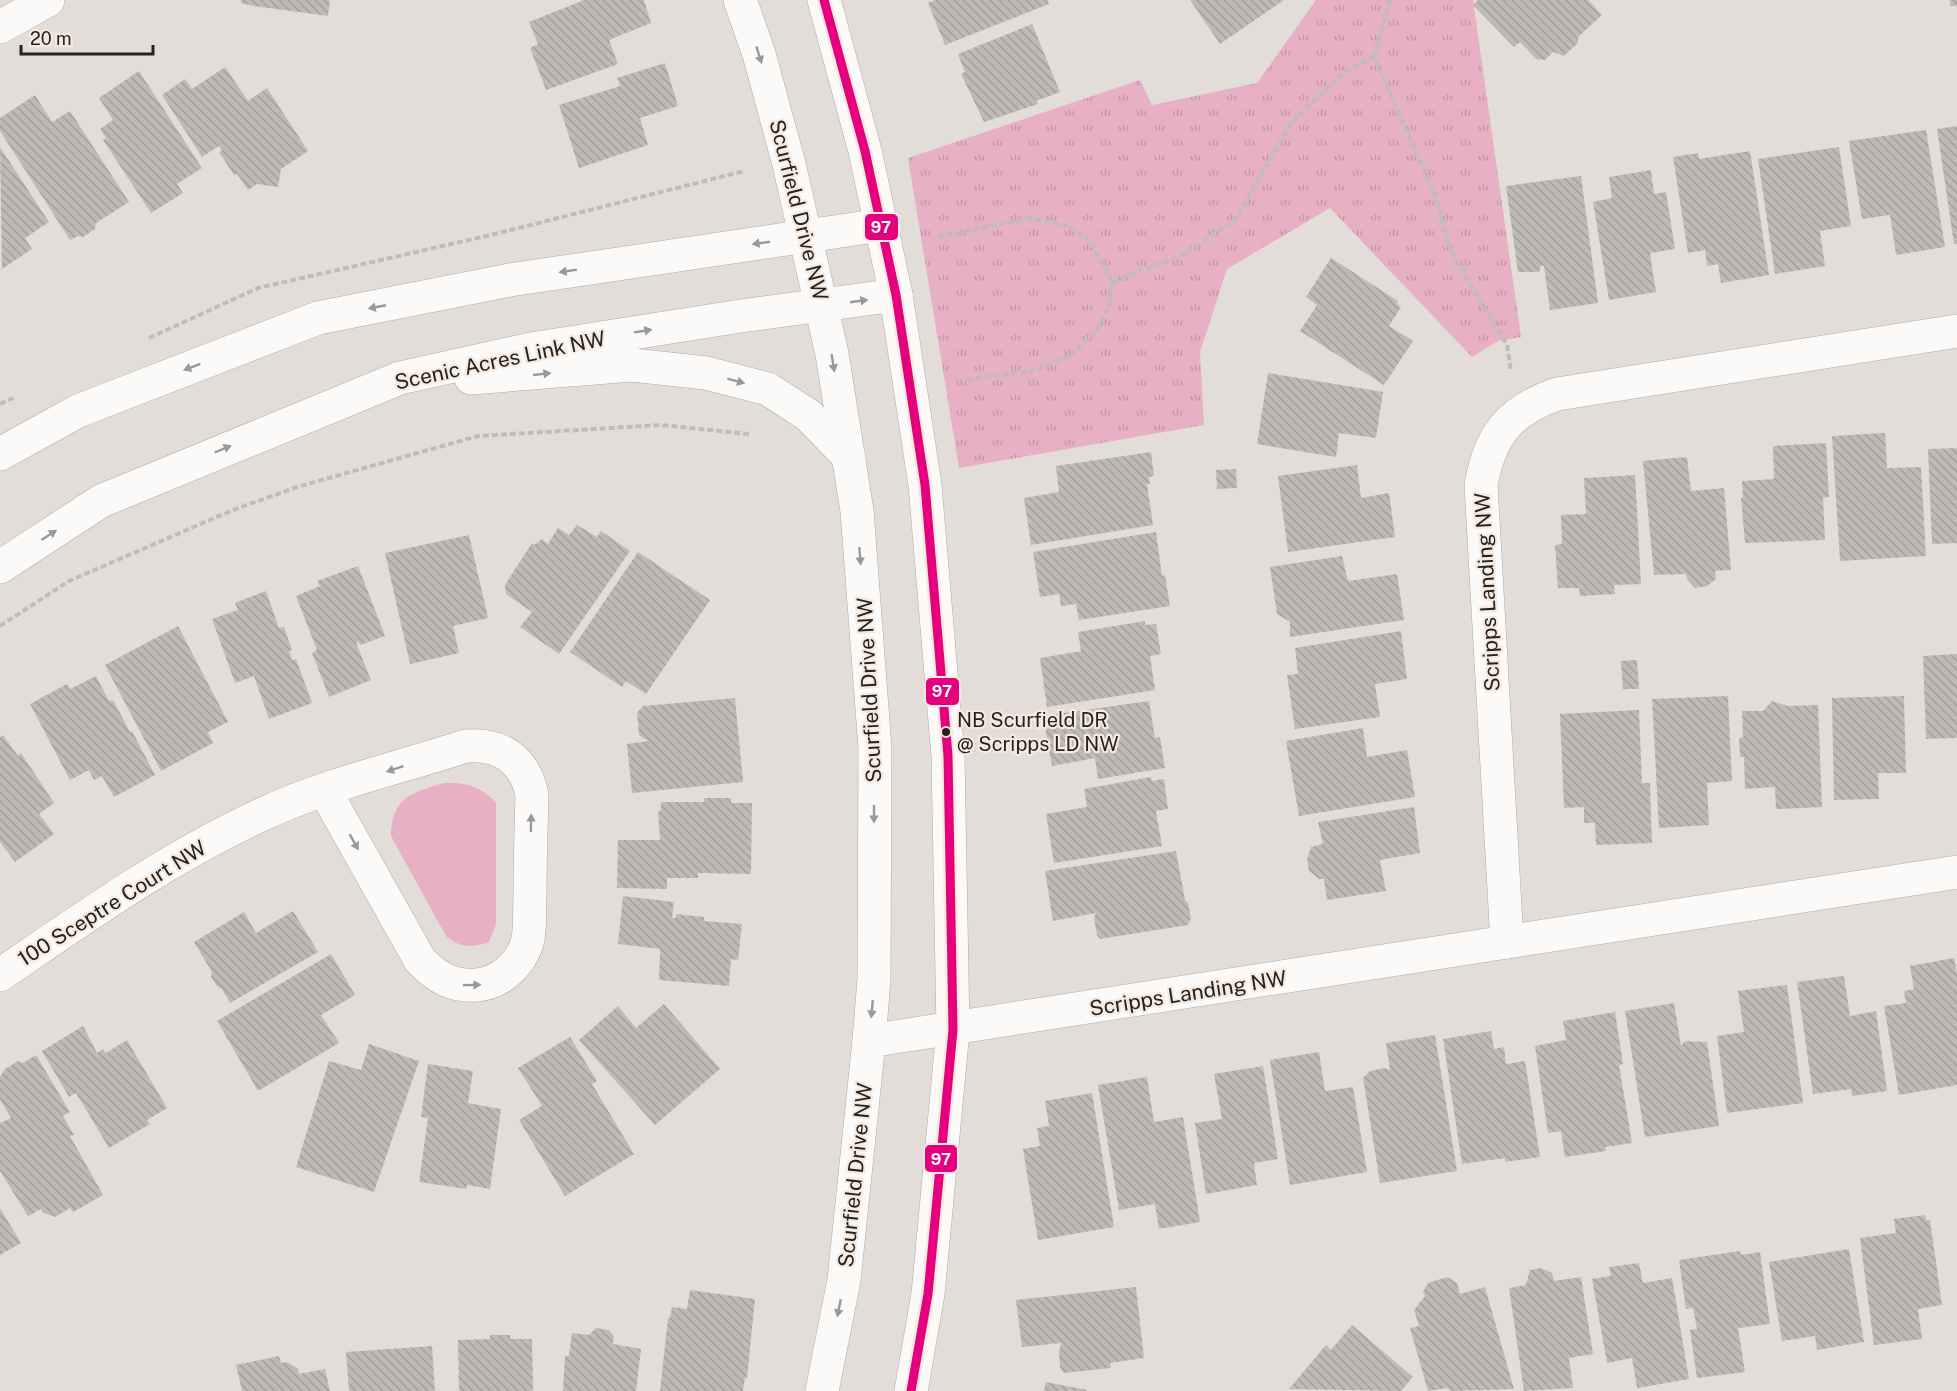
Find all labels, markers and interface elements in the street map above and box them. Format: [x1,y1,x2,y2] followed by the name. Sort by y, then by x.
[21,18,153,56] scale bar
[30,28,72,49] text: 20 m
[755,46,764,64] one-way arrow
[764,117,834,303] street label: Scurfield Drive NW
[864,213,899,241] line badge: 97
[871,218,891,237] text: 97
[752,239,771,248] one-way arrow
[559,267,578,276] one-way arrow
[850,296,869,305] one-way arrow
[367,303,386,312] one-way arrow
[392,325,608,395] street label: Scenic Acres Link NW
[634,327,653,336] one-way arrow
[829,354,838,373] one-way arrow
[183,363,201,373] one-way arrow
[533,369,552,378] one-way arrow
[726,376,745,386] one-way arrow
[215,444,233,454] one-way arrow
[1469,492,1505,692] street label: Scripps Landing NW
[41,530,57,541] one-way arrow
[856,547,865,566] one-way arrow
[852,597,886,783] street label: Scurfield Drive NW
[925,677,960,706] line badge: 97
[932,682,952,701] text: 97
[957,708,1118,756] place label: NB Scurfield DR @ Scripps LD NW
[940,726,952,738] marker: NB Scurfield DR @ Scripps LD NW
[386,765,404,774] one-way arrow
[869,804,879,823] one-way arrow
[526,813,536,832] one-way arrow
[349,834,359,851] one-way arrow
[13,835,211,971] street label: 100 Sceptre Court NW
[1088,965,1288,1021] street label: Scripps Landing NW
[462,980,481,989] one-way arrow
[867,999,877,1018] one-way arrow
[833,1081,877,1269] street label: Scurfield Drive NW
[924,1144,958,1173] line badge: 97
[931,1150,951,1169] text: 97
[834,1298,843,1317] one-way arrow

